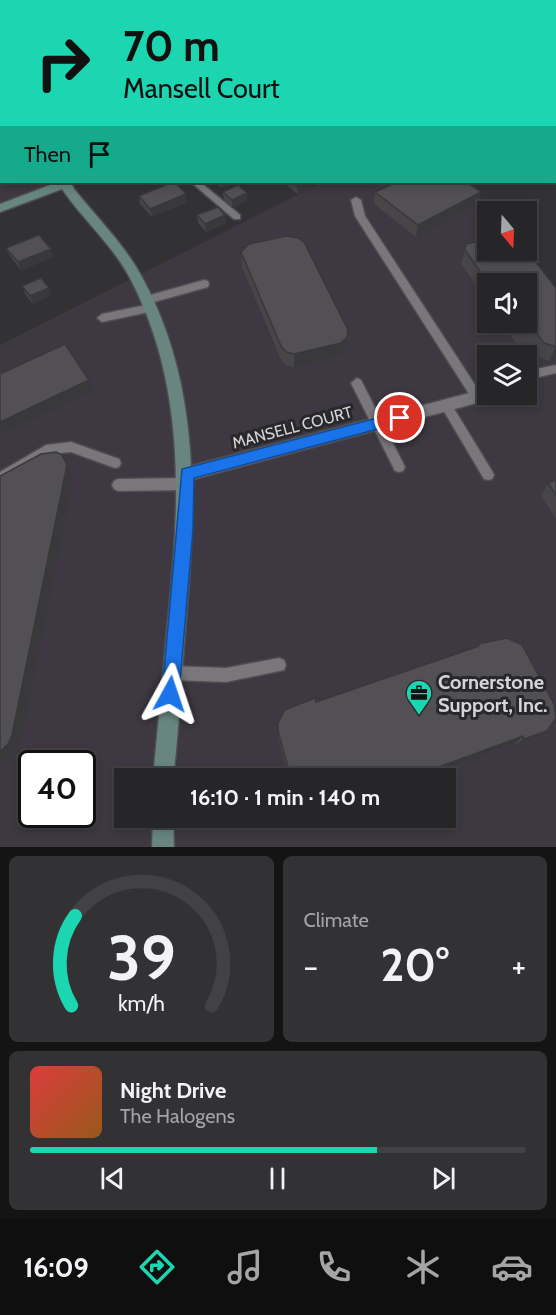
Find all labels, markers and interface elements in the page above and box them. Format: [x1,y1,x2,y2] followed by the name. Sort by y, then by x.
[123,20,220,72] text: 70 m
[24,24,102,102] icon: right
[123,72,280,105] text: Mansell Court
[83,138,116,171] icon: arrive
[24,141,71,168] text: Then
[477,201,537,261] north arrow
[477,201,537,405] map controls
[477,273,537,333] button: sound
[477,345,537,405] button: layers
[374,392,425,443] pin
[383,401,416,434] icon: arrive
[230,402,355,453] street label: MANSELL COURT
[138,662,202,726] position arrow
[438,670,547,717] place label: Cornerstone Support, Inc.
[404,678,434,716] office icon: Cornerstone Support, Inc.
[18,750,96,828] speed limit sign: 40
[190,784,380,811] text: 16:10 · 1 min · 140 m
[304,908,369,932] text: Climate
[107,920,176,996] text: 39
[380,938,449,992] text: 20°
[304,946,318,986] text: −
[511,946,526,986] text: +
[118,990,165,1016] text: km/h
[120,1077,226,1104] text: Night Drive
[120,1104,235,1128] text: The Halogens
[96,1162,129,1195] icon: previous
[261,1162,294,1195] icon: pause
[427,1162,460,1195] icon: next
[136,1246,178,1288] icon: directions
[224,1246,266,1288] icon: music
[313,1246,355,1288] icon: phone
[402,1246,444,1288] icon: climate
[491,1246,533,1288] icon: car
[23,1251,89,1284] text: 16:09

